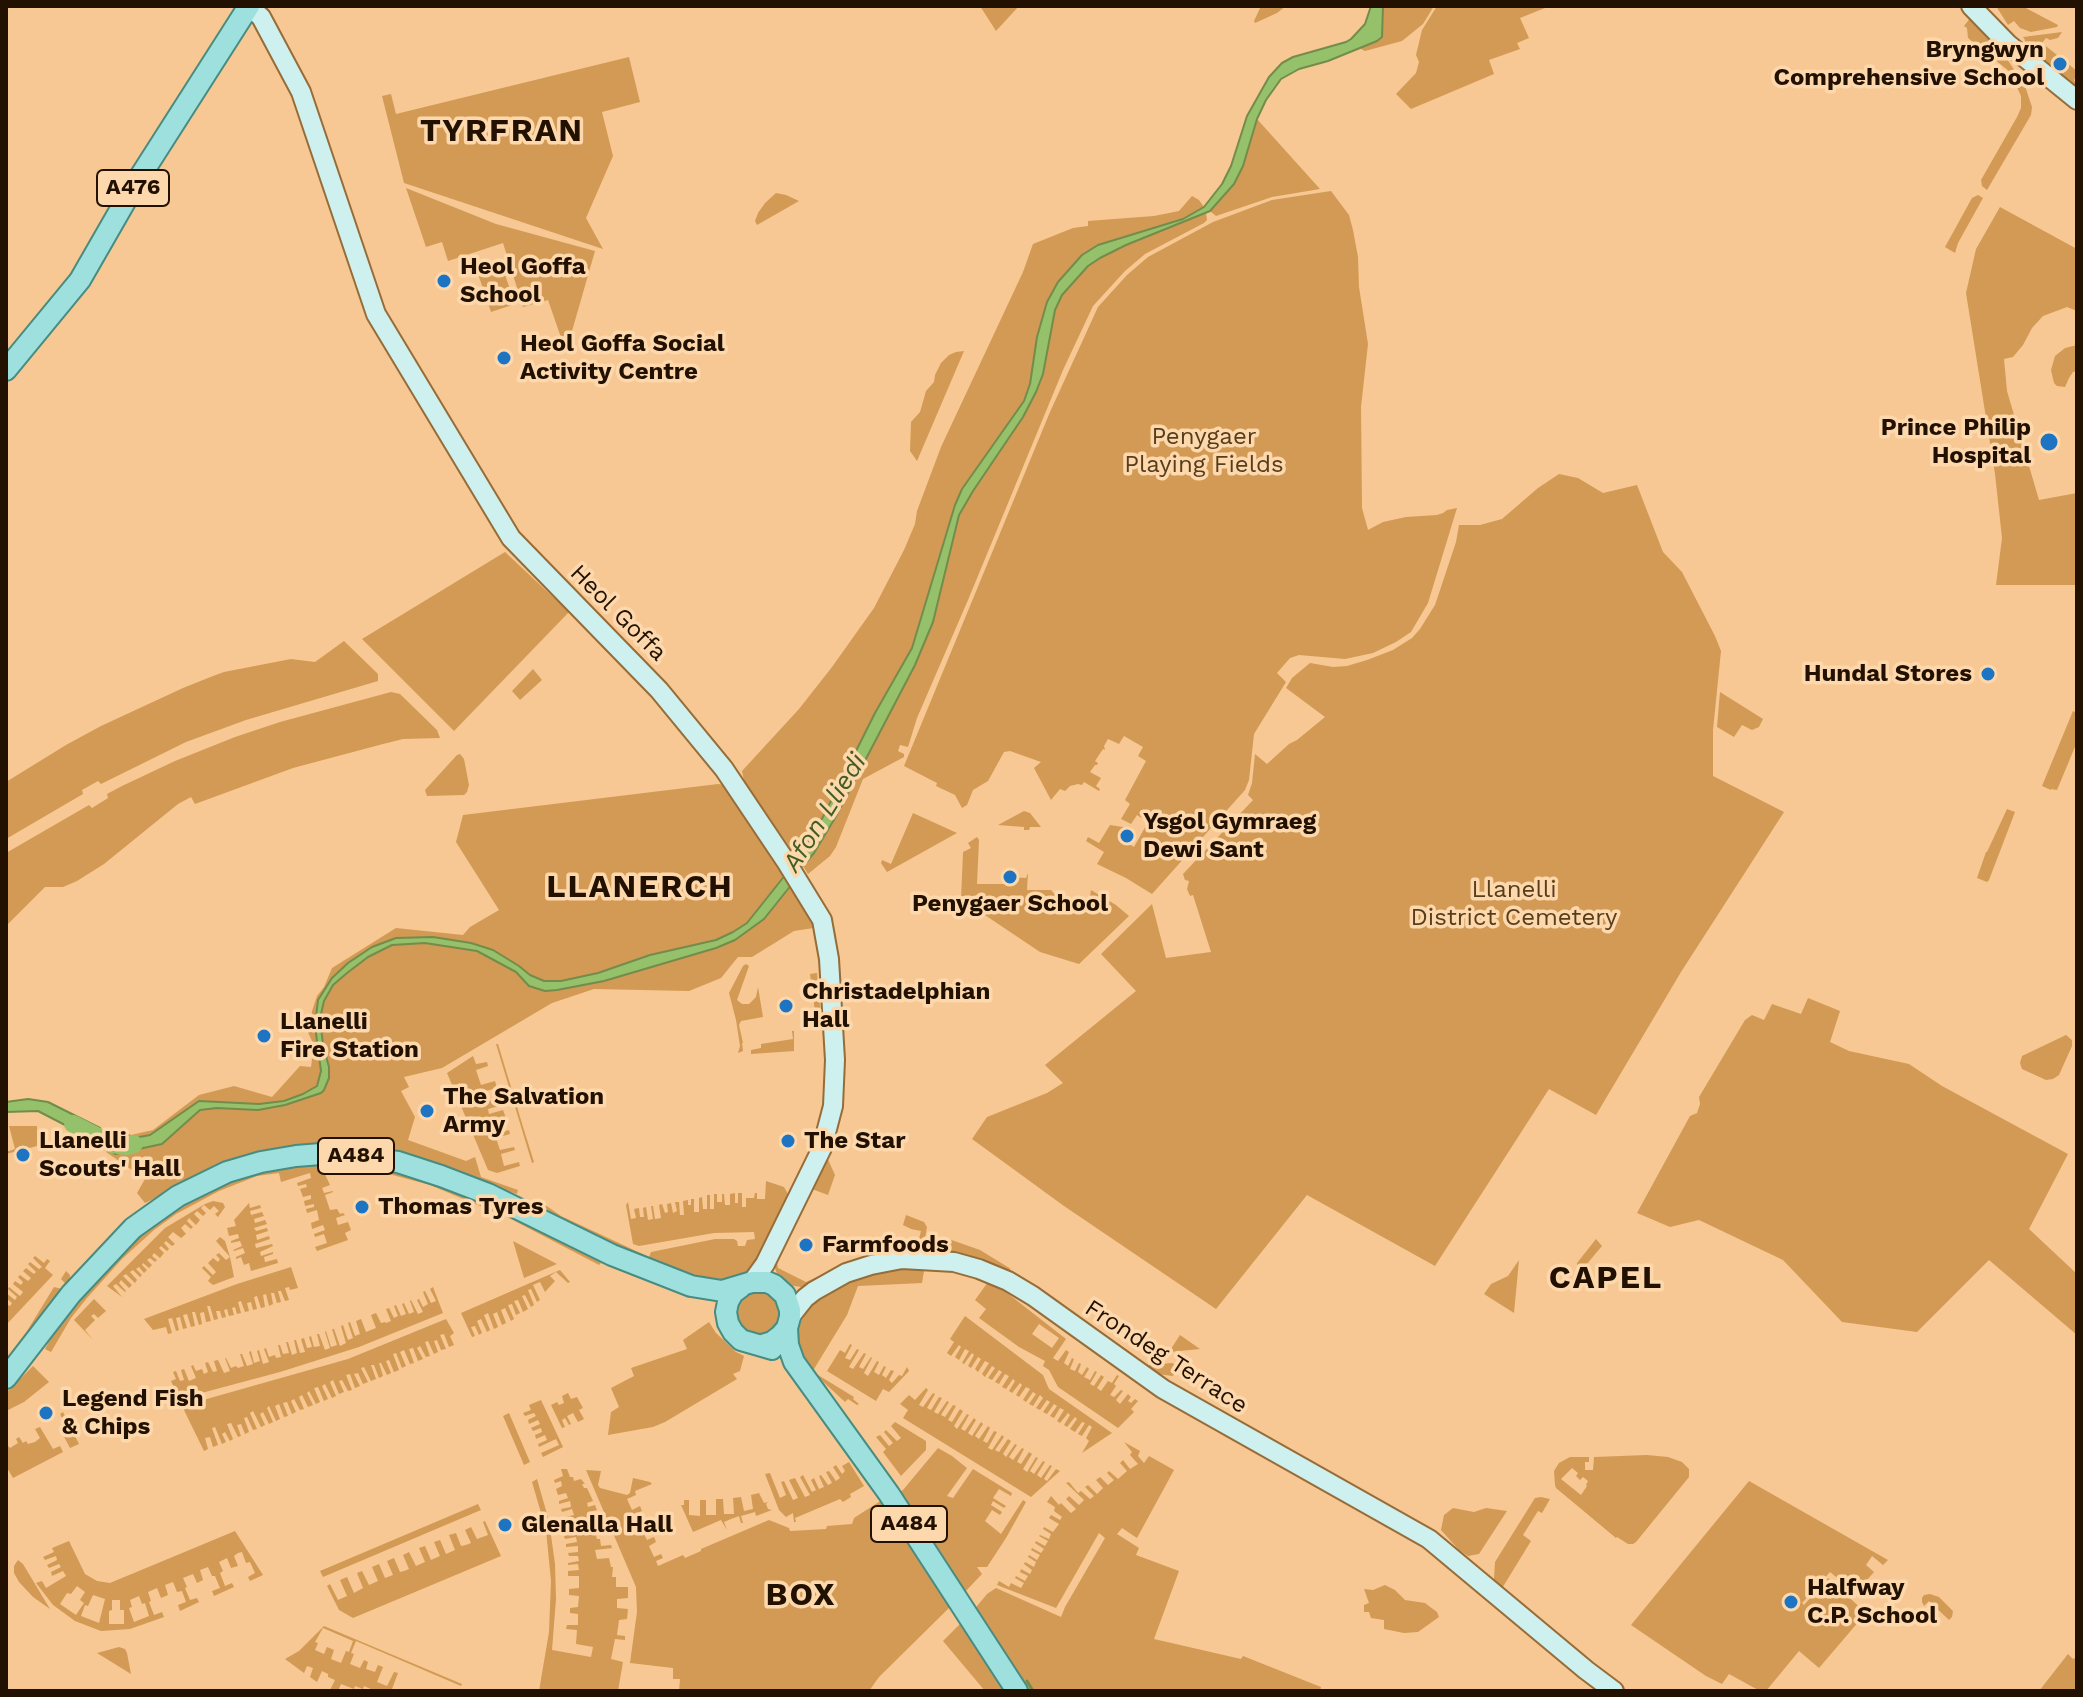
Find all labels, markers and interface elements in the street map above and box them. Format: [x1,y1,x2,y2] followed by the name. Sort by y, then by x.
[1774,36,2044,92] place label: Bryngwyn Comprehensive School
[2051,55,2069,73] marker: Bryngwyn Comprehensive School
[420,113,584,151] district label: TYRFRAN
[97,170,169,206] road number: A476
[460,253,586,309] place label: Heol Goffa School
[435,272,453,290] marker: Heol Goffa School
[520,330,725,386] place label: Heol Goffa Social Activity Centre
[495,349,513,367] marker: Heol Goffa Social Activity Centre
[1881,414,2031,470] place label: Prince Philip Hospital
[1124,423,1284,479] park label: Penygaer Playing Fields
[2038,431,2060,453] marker: Prince Philip Hospital
[564,559,672,667] street label: Heol Goffa
[1804,660,1972,688] place label: Hundal Stores
[1979,665,1997,683] marker: Hundal Stores
[776,748,874,878] water label: Afon Lliedi
[1143,808,1316,864] place label: Ysgol Gymraeg Dewi Sant
[1118,827,1136,845] marker: Ysgol Gymraeg Dewi Sant
[1001,868,1019,886] marker: Penygaer School
[546,869,734,907] district label: LLANERCH
[1411,876,1617,932] park label: Llanelli District Cemetery
[912,890,1108,918] place label: Penygaer School
[802,978,990,1034] place label: Christadelphian Hall
[777,997,795,1015] marker: Christadelphian Hall
[280,1008,419,1064] place label: Llanelli Fire Station
[255,1027,273,1045] marker: Llanelli Fire Station
[443,1083,604,1139] place label: The Salvation Army
[418,1102,436,1120] marker: The Salvation Army
[39,1127,181,1183] place label: Llanelli Scouts' Hall
[804,1127,906,1155] place label: The Star
[779,1132,797,1150] marker: The Star
[318,1138,394,1174] road number: A484
[14,1146,32,1164] marker: Llanelli Scouts' Hall
[378,1193,544,1221] place label: Thomas Tyres
[353,1198,371,1216] marker: Thomas Tyres
[822,1231,949,1259] place label: Farmfoods
[797,1236,815,1254] marker: Farmfoods
[1549,1260,1663,1298] district label: CAPEL
[1079,1294,1253,1420] street label: Frondeg Terrace
[62,1385,204,1441] place label: Legend Fish & Chips
[37,1404,55,1422] marker: Legend Fish & Chips
[871,1506,947,1542] road number: A484
[521,1511,673,1539] place label: Glenalla Hall
[496,1516,514,1534] marker: Glenalla Hall
[1807,1574,1937,1630] place label: Halfway C.P. School
[765,1577,837,1615] district label: BOX
[1782,1593,1800,1611] marker: Halfway C.P. School

